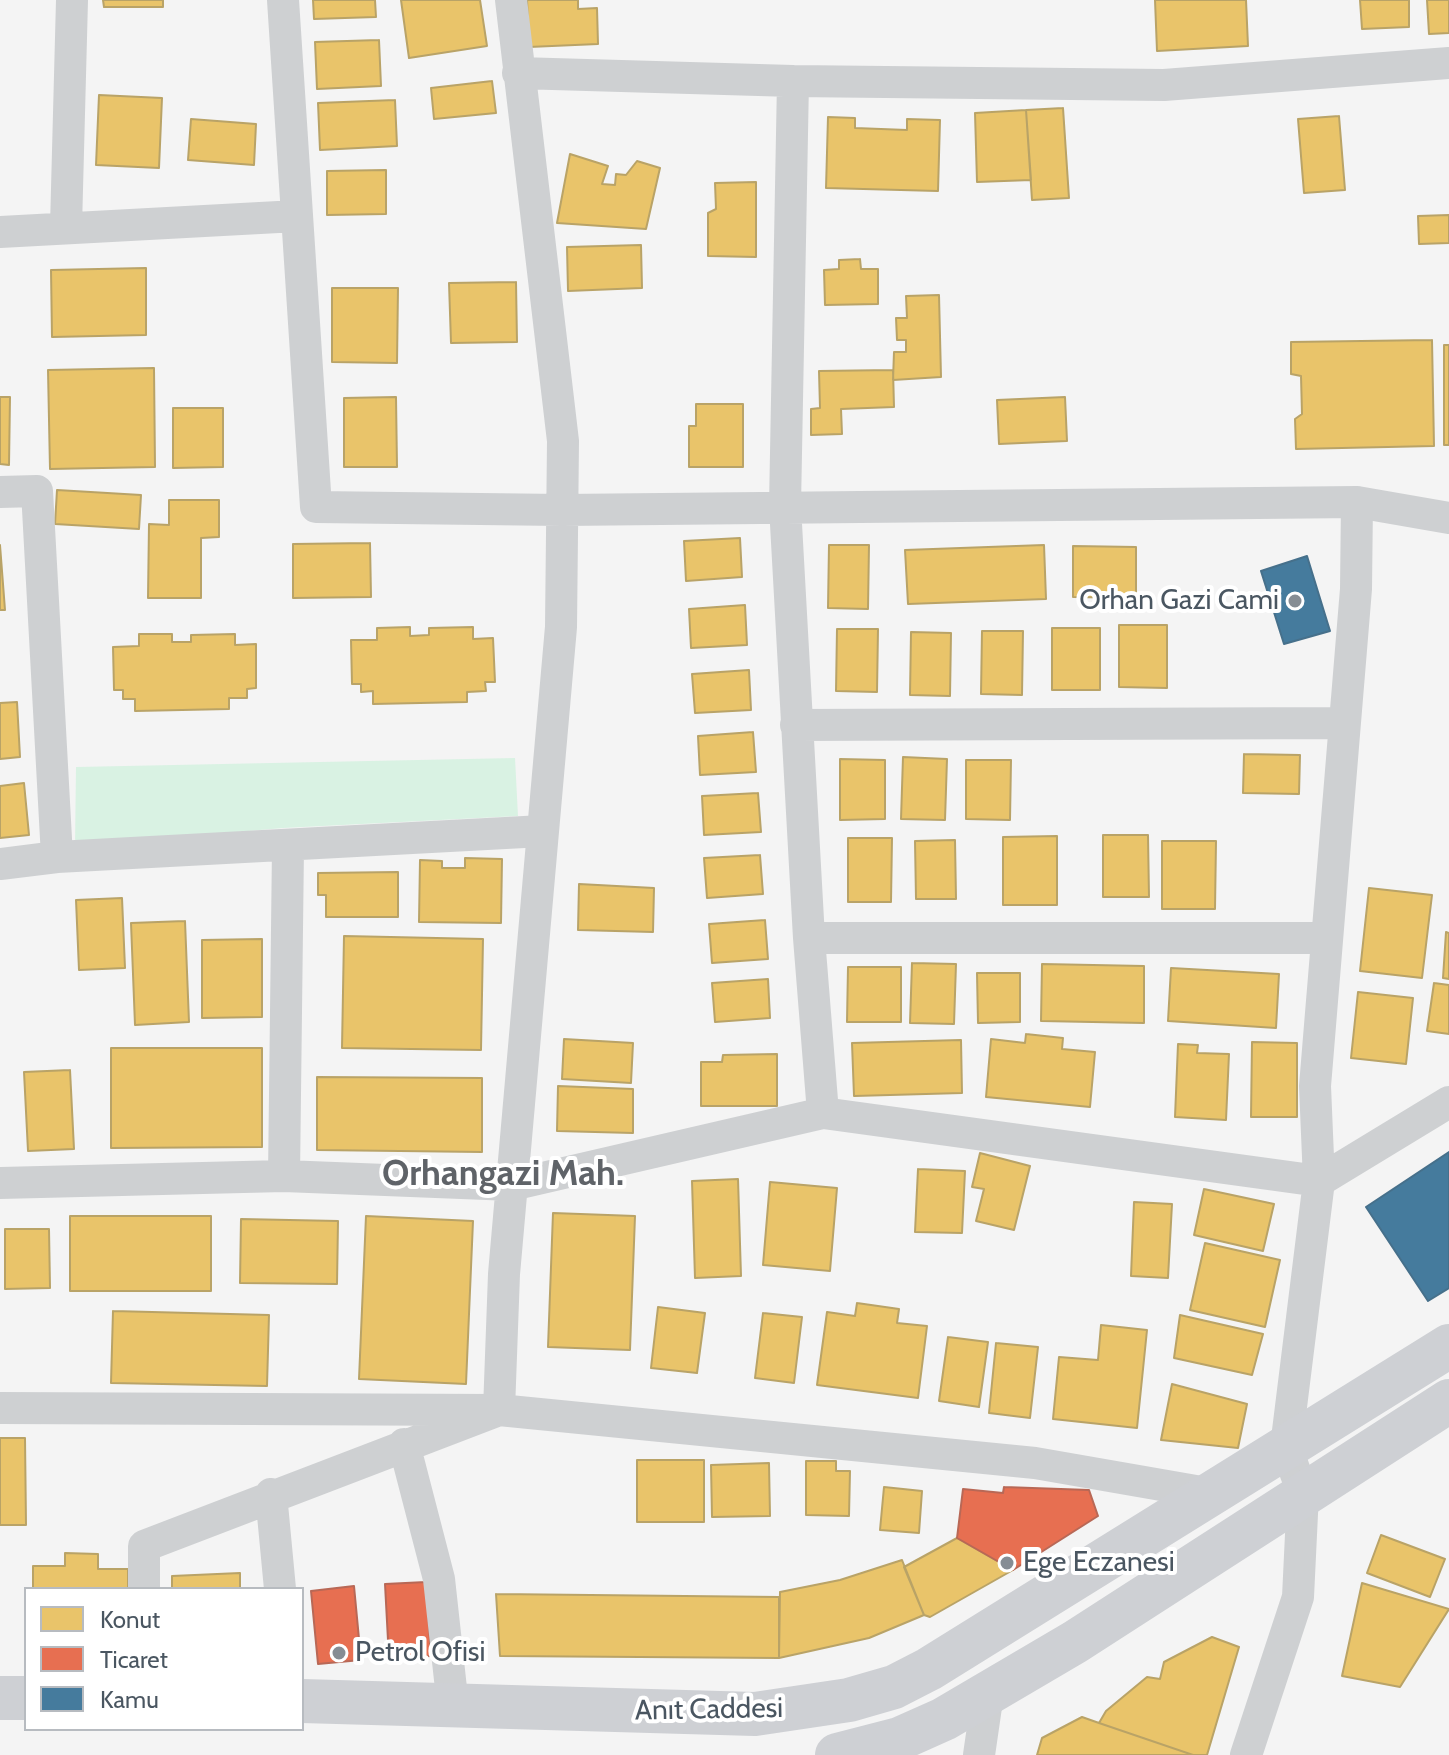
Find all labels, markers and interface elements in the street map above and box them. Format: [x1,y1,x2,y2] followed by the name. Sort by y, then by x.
[1079,584,1279,618] place label: Orhan Gazi Cami
[1286,592,1304,610] marker: Orhan Gazi Cami
[382,1152,624,1196] district label: Orhangazi Mah.
[1023,1546,1175,1580] place label: Ege Eczanesi
[998,1554,1016,1572] marker: Ege Eczanesi
[24,1587,304,1731] legend
[100,1605,160,1634] text: Konut
[355,1636,485,1670] place label: Petrol Ofisi
[330,1644,348,1662] marker: Petrol Ofisi
[100,1645,168,1674] text: Ticaret
[100,1685,159,1714] text: Kamu
[635,1692,783,1728] street label: Anıt Caddesi

